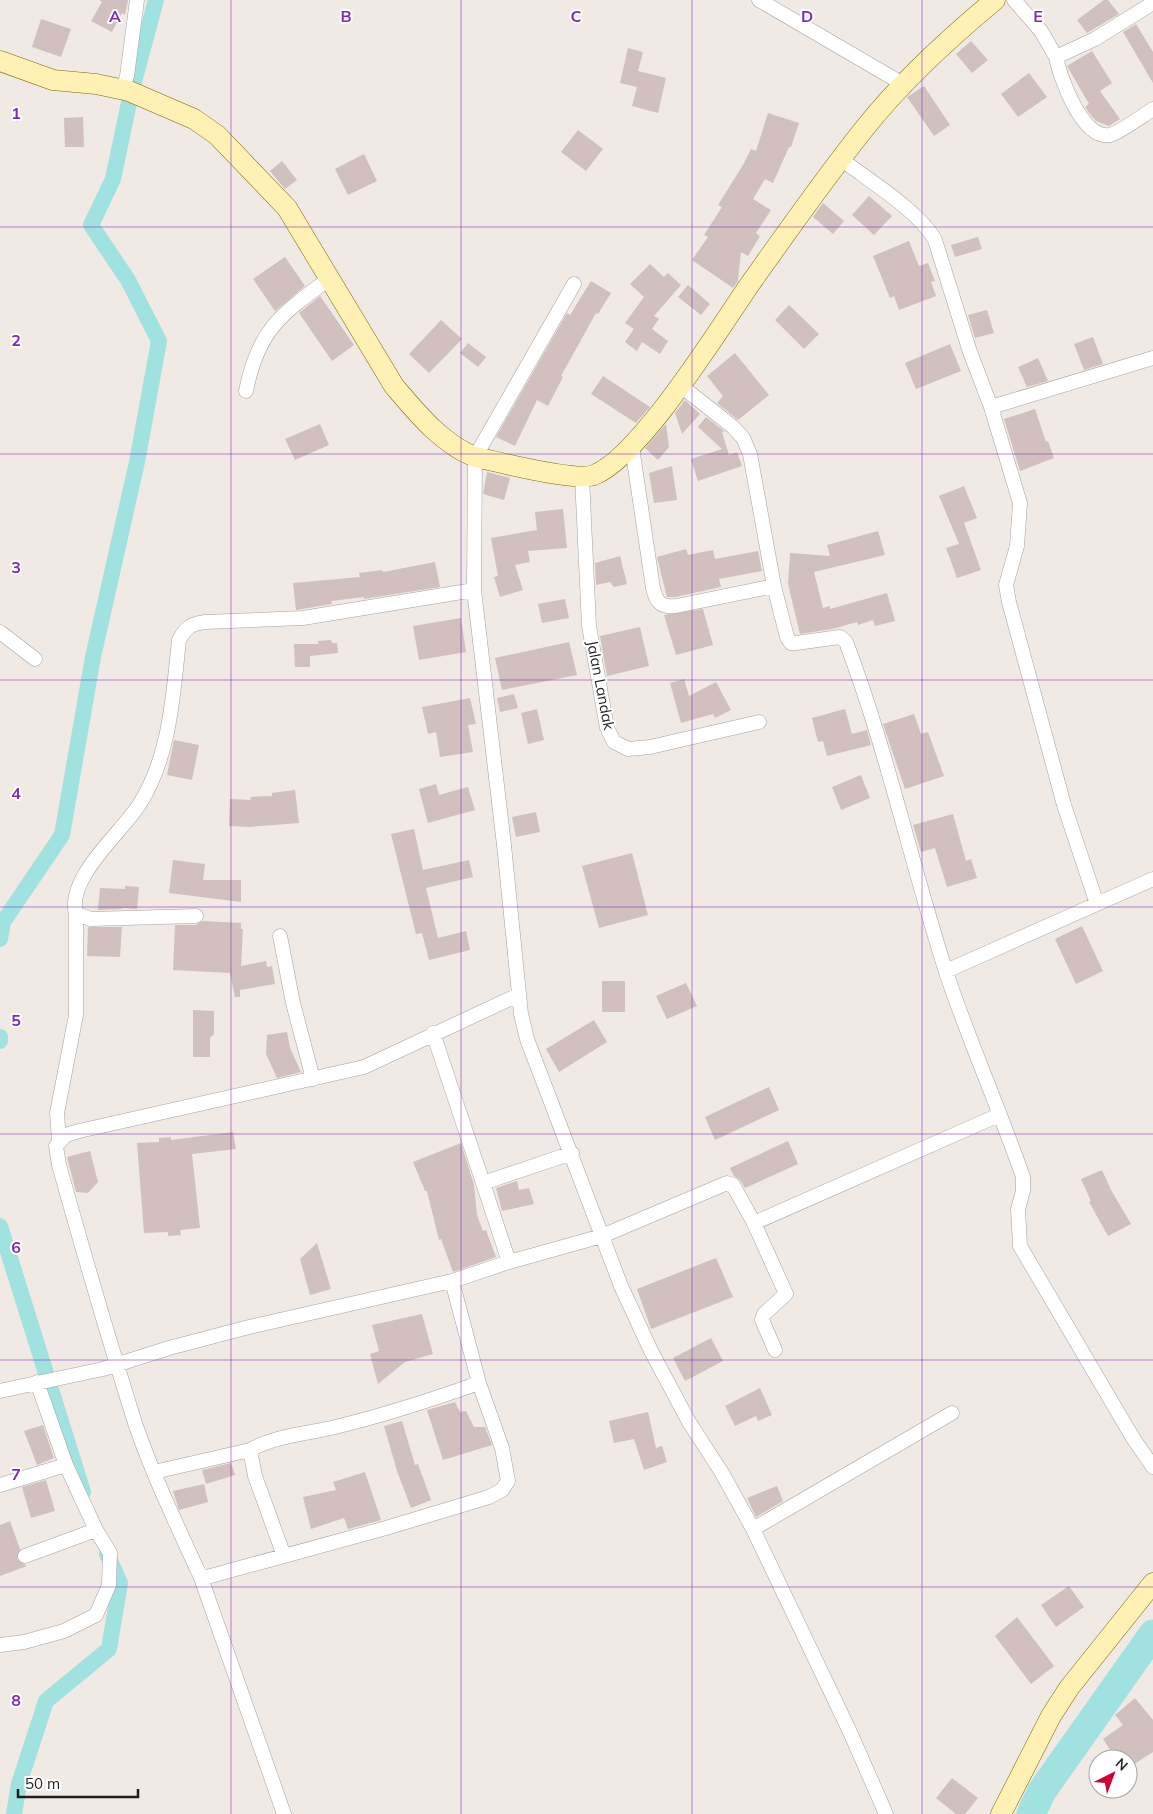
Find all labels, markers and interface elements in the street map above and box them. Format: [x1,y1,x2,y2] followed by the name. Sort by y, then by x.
[109,6,121,26] text: A
[340,6,352,26] text: B
[571,6,582,26] text: C
[801,6,813,26] text: D
[1033,6,1043,26] text: E
[11,103,21,123] text: 1
[11,330,21,350] text: 2
[11,557,21,577] text: 3
[583,639,619,732] street label: Jalan Landak
[11,783,21,803] text: 4
[11,1010,21,1030] text: 5
[11,1237,21,1257] text: 6
[11,1464,21,1484] text: 7
[11,1690,21,1710] text: 8
[1088,1749,1138,1799] north arrow
[1112,1754,1132,1775] text: N
[18,1766,138,1798] scale bar
[25,1774,60,1793] text: 50 m

